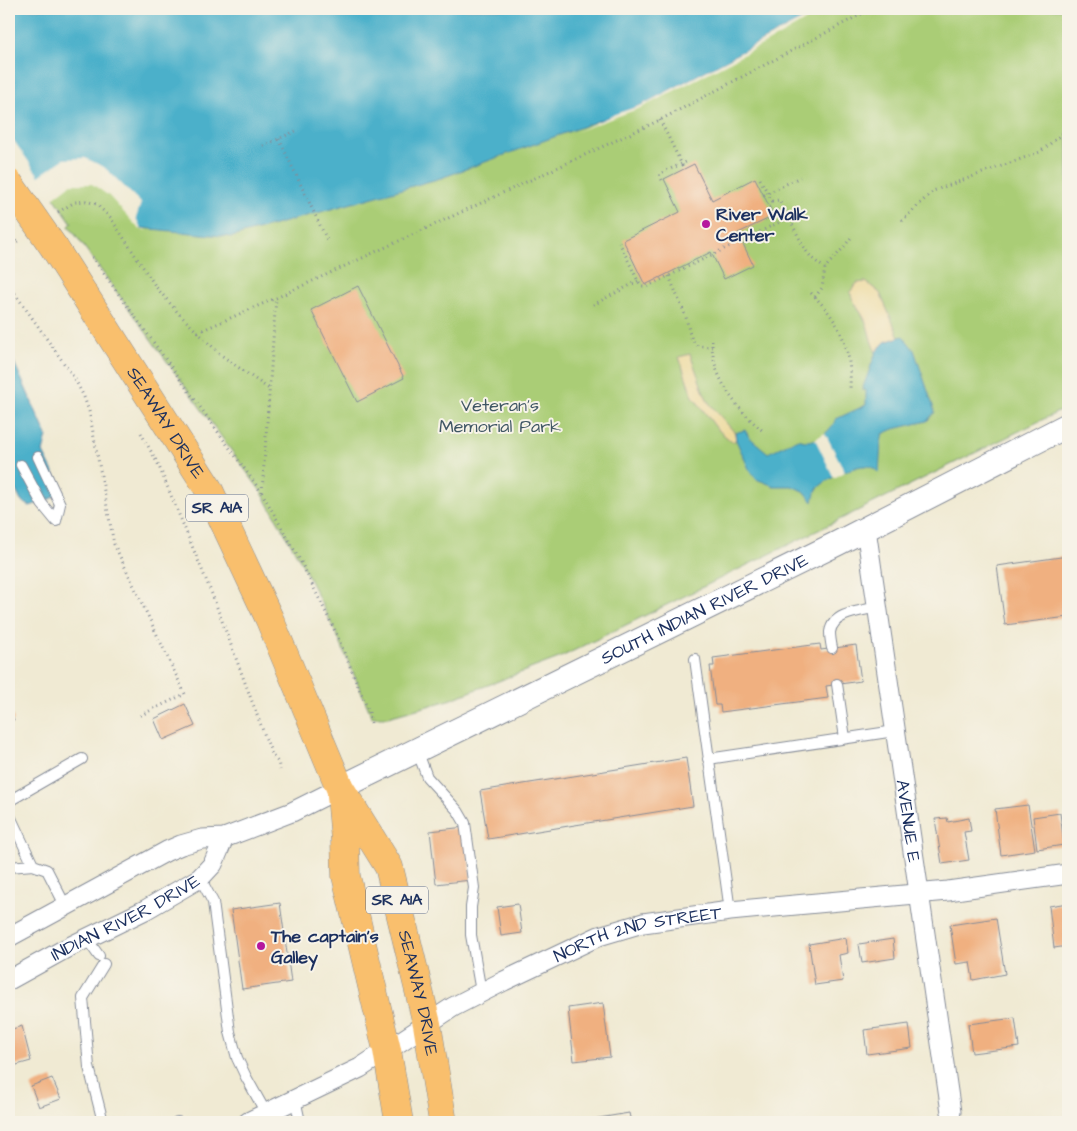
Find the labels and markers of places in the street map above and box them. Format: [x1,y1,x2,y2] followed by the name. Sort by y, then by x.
[716,202,809,248] place label: River Walk Center
[700,218,712,230] marker: River Walk Center
[270,924,379,971] place label: The captain's Galley
[255,940,267,952] marker: The captain's Galley

